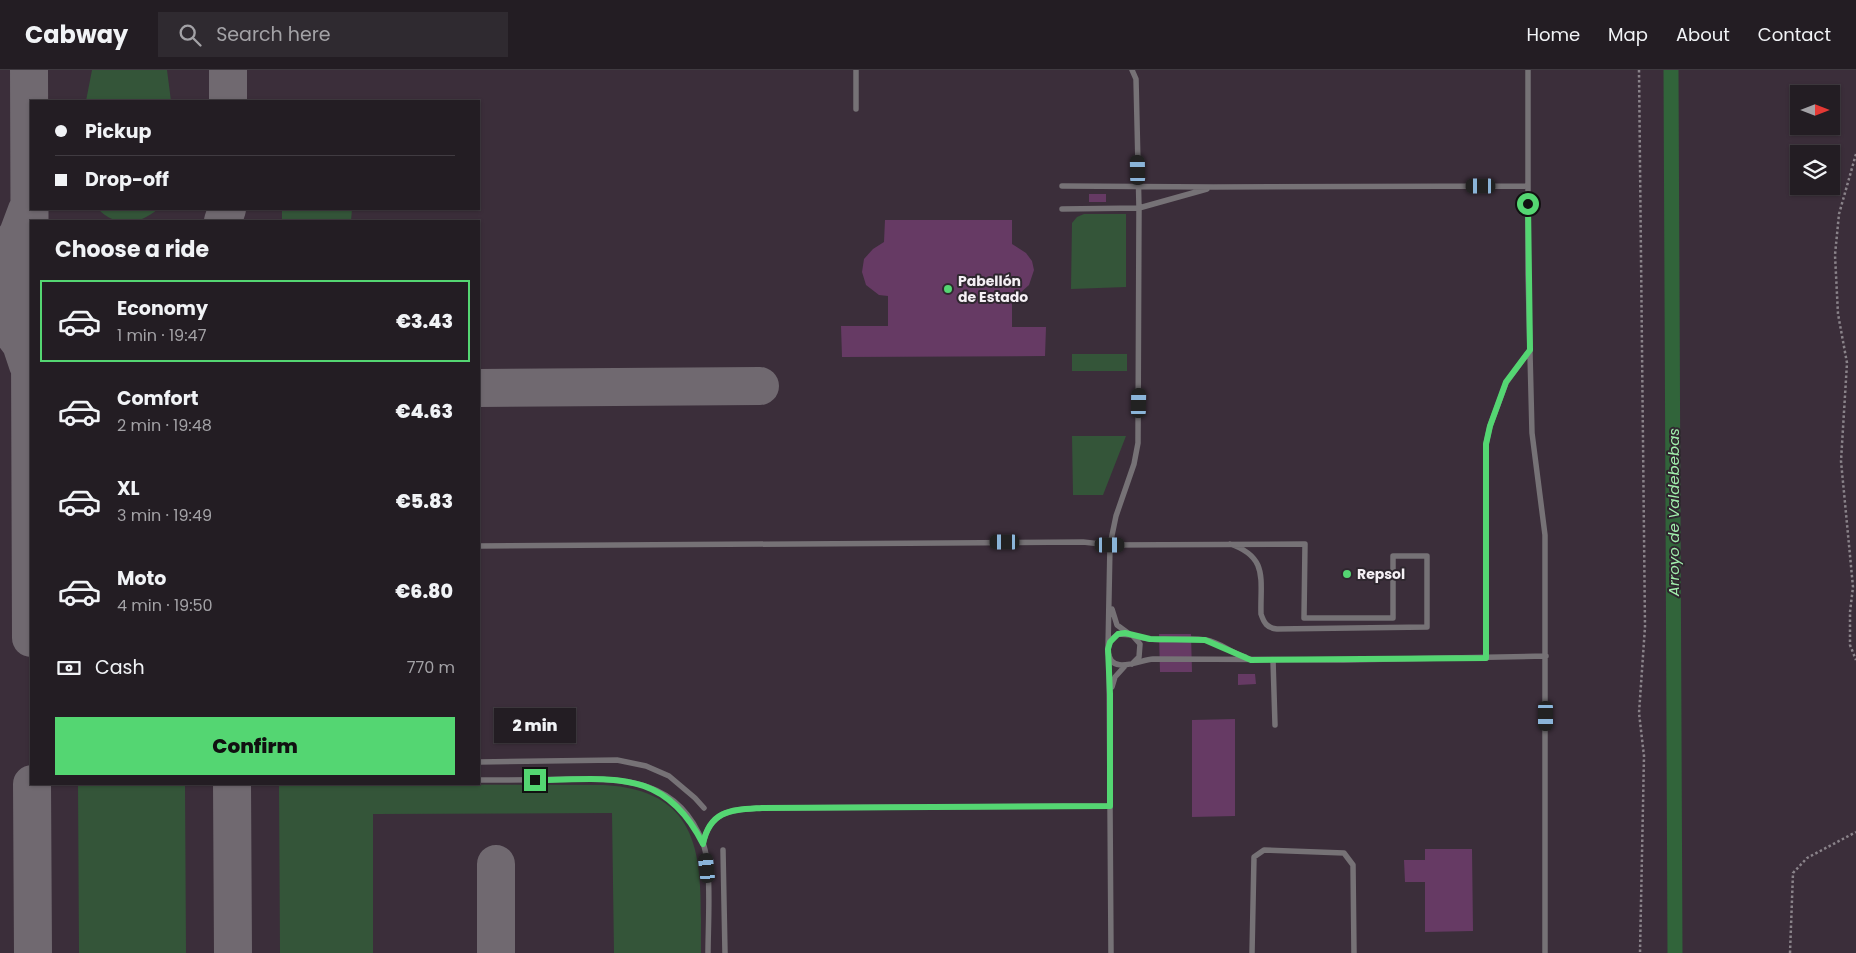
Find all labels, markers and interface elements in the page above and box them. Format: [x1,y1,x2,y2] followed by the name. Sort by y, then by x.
[158,12,508,57] search box
[25,18,128,51] text: Cabway
[176,21,204,49] icon: search
[216,21,331,48] text: Search here
[1526,22,1580,47] text: Home
[1608,22,1648,47] text: Map
[1676,22,1730,47] text: About
[1758,22,1831,47] text: Contact
[1790,85,1840,135] north arrow
[1790,85,1840,195] map controls
[85,118,151,145] text: Pickup
[1790,145,1840,195] button: layers
[1130,155,1145,185] car
[85,166,169,193] text: Drop-off
[1466,179,1496,194] car
[1517,193,1539,215] route start
[55,234,209,265] text: Choose a ride
[958,271,1028,307] place label: Pabellón de Estado
[942,283,954,295] marker: Pabellón de Estado
[117,295,208,322] text: Economy
[57,299,102,344] icon: car
[396,308,453,335] text: €3.43
[117,324,206,347] text: 1 min · 19:47
[117,385,199,412] text: Comfort
[1131,388,1146,418] car
[57,389,102,434] icon: car
[395,398,453,425] text: €4.63
[117,414,212,437] text: 2 min · 19:48
[1663,428,1684,597] water label: Arroyo de Valdebebas
[117,475,140,502] text: XL
[57,479,102,524] icon: car
[396,488,453,515] text: €5.83
[117,504,212,527] text: 3 min · 19:49
[990,535,1020,550] car
[1095,538,1125,553] car
[1357,564,1405,584] place label: Repsol
[117,565,166,592] text: Moto
[1341,568,1353,580] marker: Repsol
[57,569,102,614] icon: car
[395,578,453,605] text: €6.80
[117,594,213,617] text: 4 min · 19:50
[55,654,83,682] icon: cash
[95,654,145,681] text: Cash
[407,656,455,679] text: 770 m
[1538,701,1553,731] car
[494,708,576,742] callout: 2 min
[512,714,558,737] text: 2 min
[55,717,455,775] button: Confirm
[524,769,546,791] route end
[697,852,716,884] car

